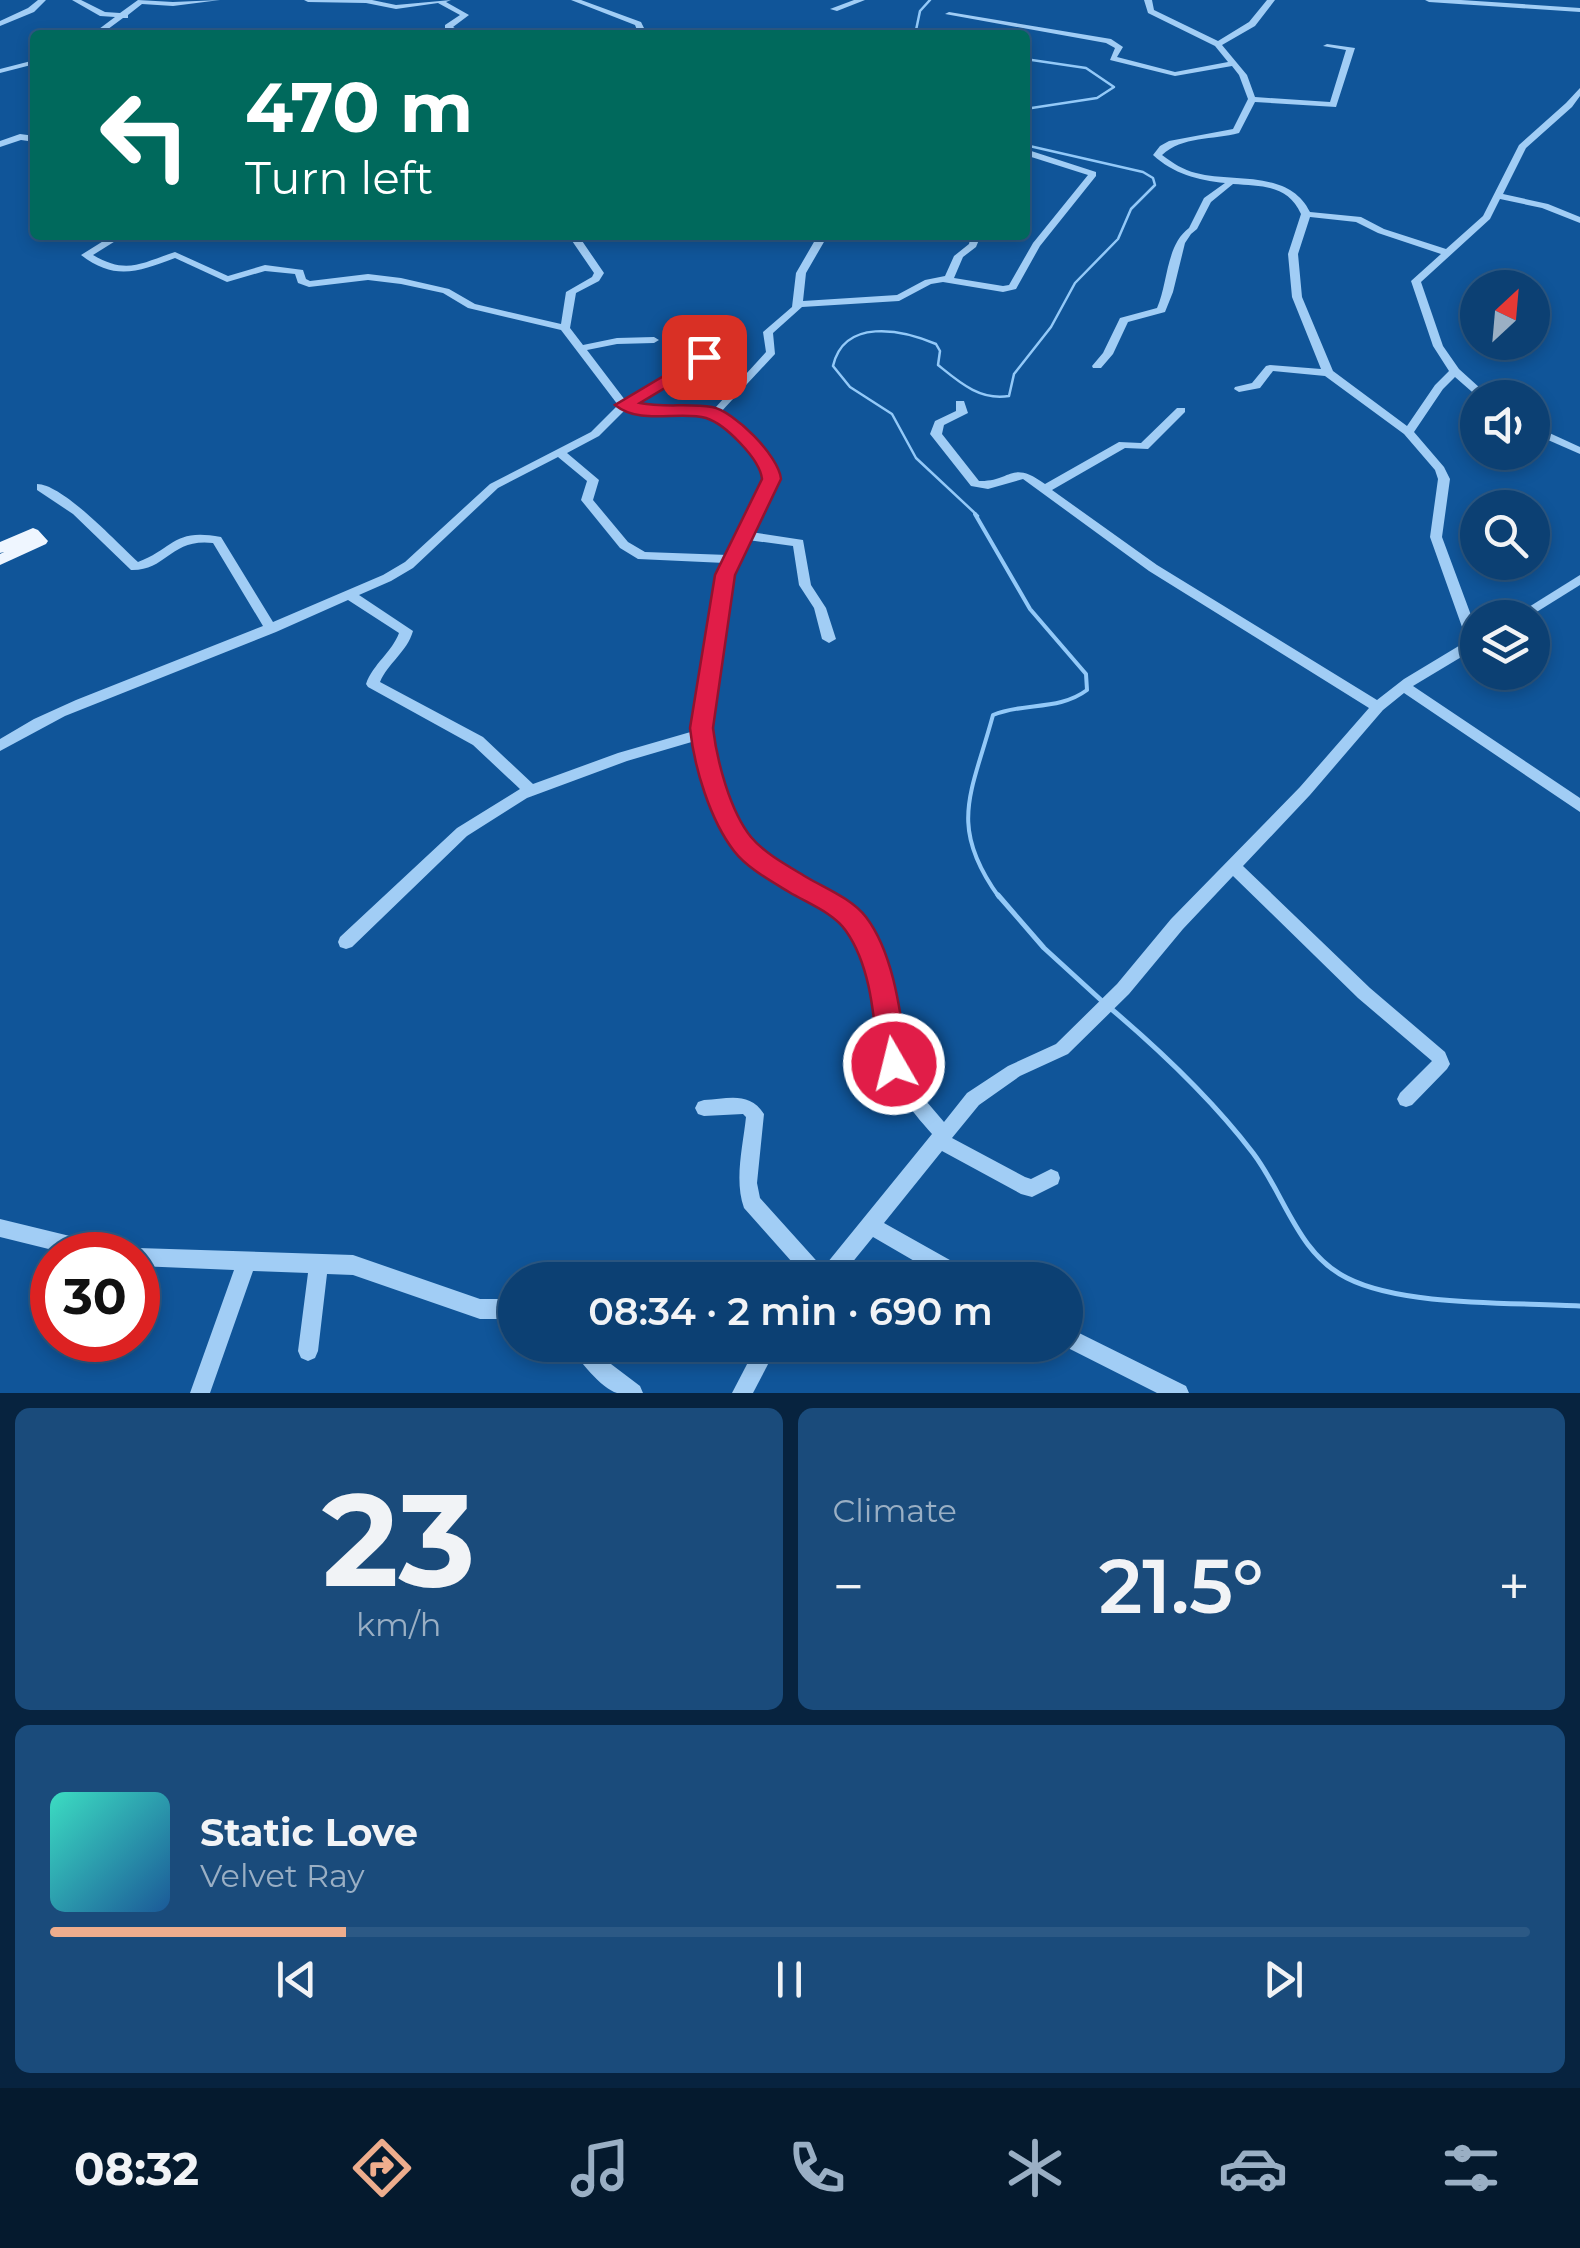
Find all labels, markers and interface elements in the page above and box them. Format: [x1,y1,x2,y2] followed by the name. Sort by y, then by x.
[245,64,473,150] text: 470 m
[80,70,210,200] icon: left
[245,150,433,205] text: Turn left
[1460,270,1550,360] north arrow
[1460,270,1550,690] map controls
[662,315,747,400] pin
[677,330,732,385] icon: arrive
[1460,380,1550,470] button: sound
[1460,490,1550,580] button: search
[1460,600,1550,690] button: layers
[842,1012,946,1116] position arrow
[30,1232,160,1362] speed limit sign: 30
[588,1288,993,1335] text: 08:34 · 2 min · 690 m
[322,1460,476,1619] text: 23
[833,1491,957,1530] text: Climate
[1099,1540,1264,1632] text: 21.5°
[833,1553,864,1620] text: −
[1498,1553,1530,1620] text: +
[356,1605,441,1644] text: km/h
[200,1809,418,1856] text: Static Love
[200,1856,365,1895] text: Velvet Ray
[269,1952,324,2007] icon: previous
[762,1952,817,2007] icon: pause
[1256,1952,1311,2007] icon: next
[347,2133,417,2203] icon: directions
[565,2133,635,2203] icon: music
[782,2133,852,2203] icon: phone
[1000,2133,1070,2203] icon: climate
[1218,2133,1288,2203] icon: car
[1436,2133,1506,2203] icon: filters
[74,2141,199,2196] text: 08:32

